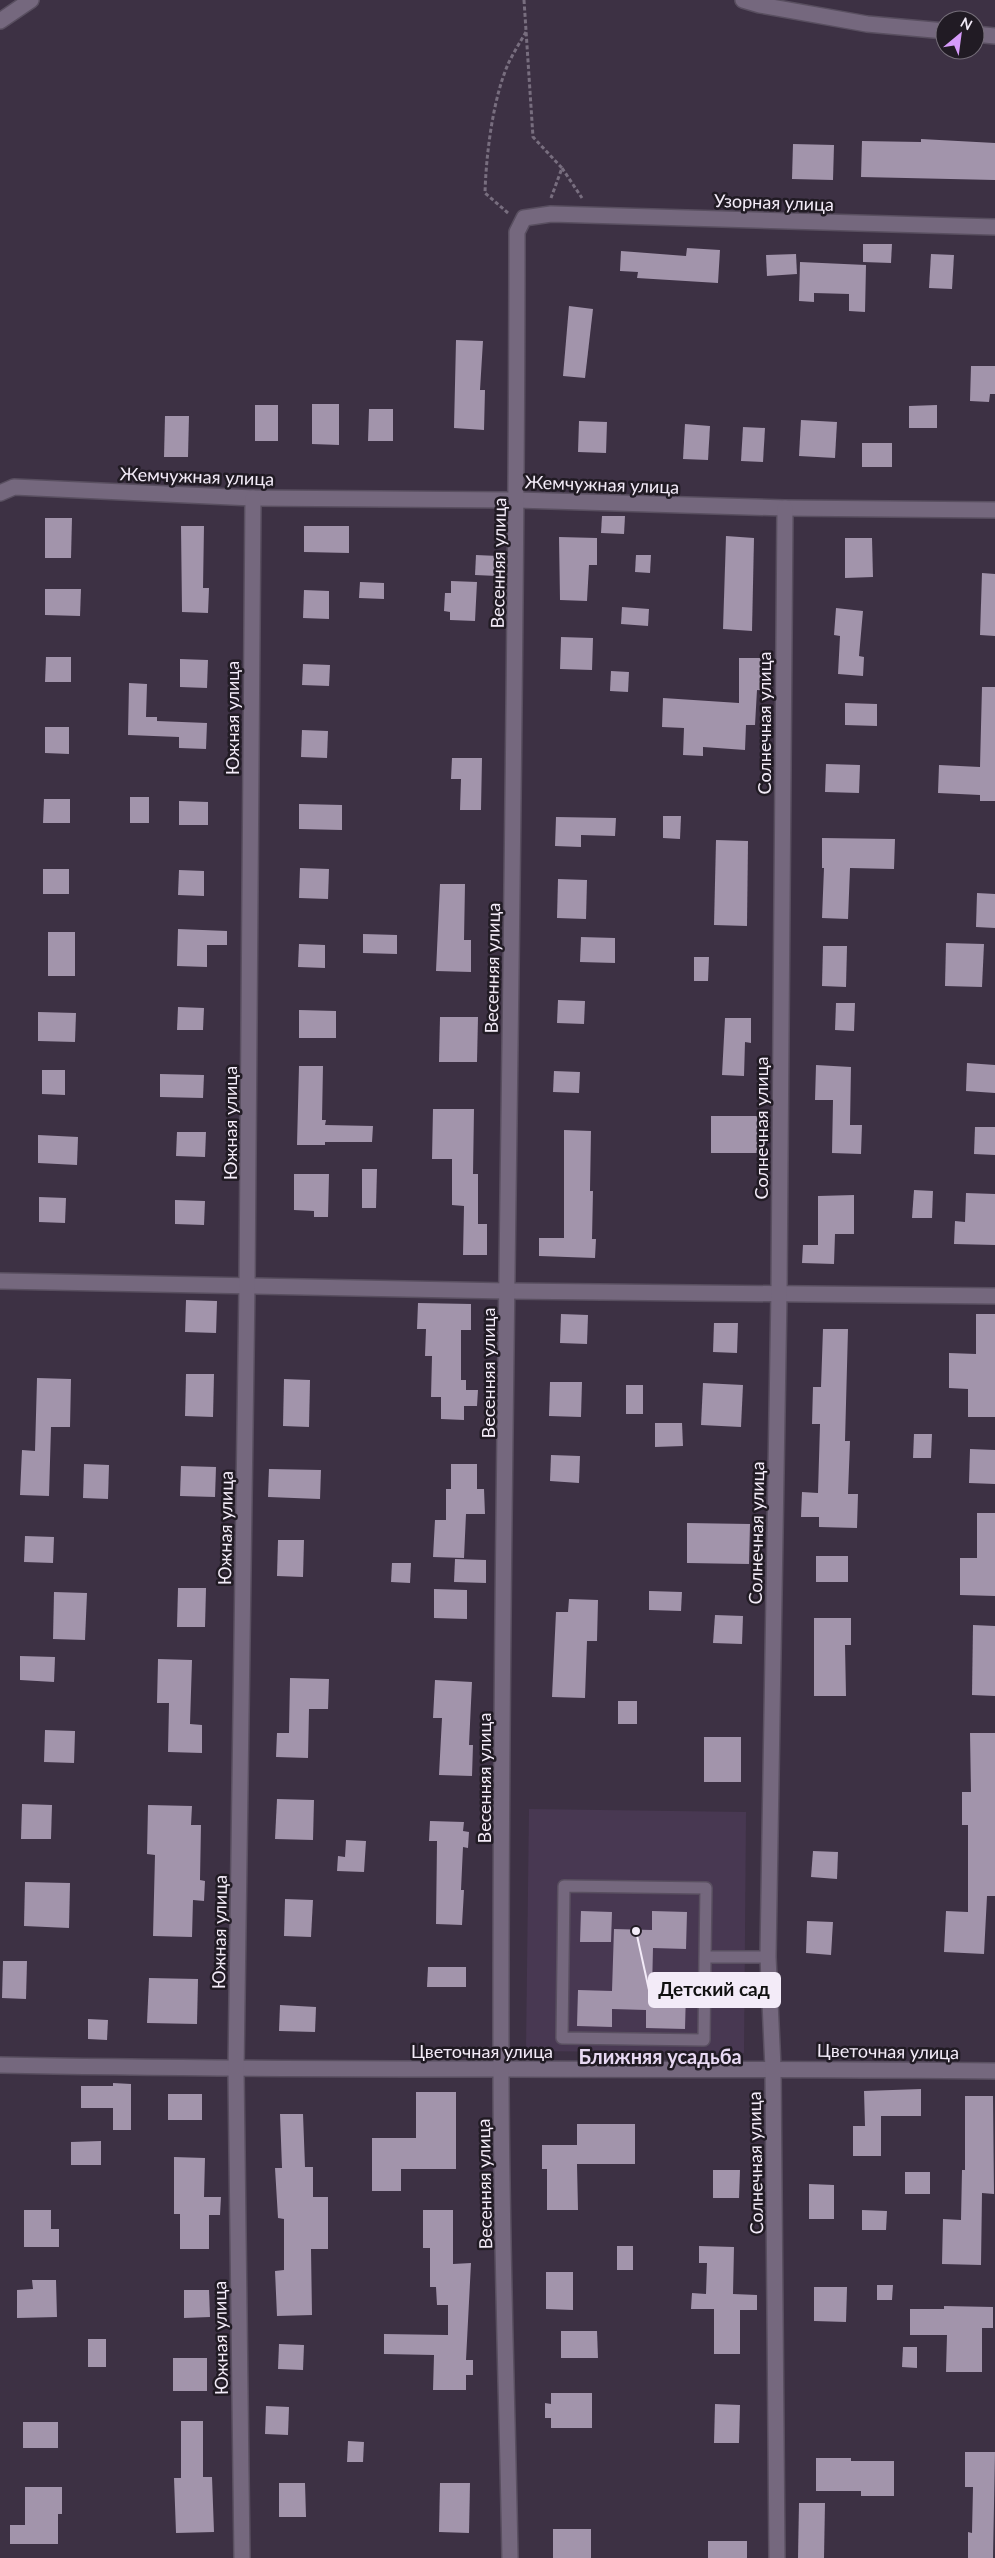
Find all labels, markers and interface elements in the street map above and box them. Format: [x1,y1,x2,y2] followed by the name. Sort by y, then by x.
[935,10,985,60] north arrow
[958,13,975,33] text: N
[714,189,834,215] street label: Узорная улица
[119,462,275,490] street label: Жемчужная улица
[524,470,680,498] street label: Жемчужная улица
[486,497,510,629] street label: Весенняя улица
[753,652,775,794] street label: Солнечная улица
[221,661,243,775] street label: Южная улица
[480,902,504,1034] street label: Весенняя улица
[750,1057,772,1199] street label: Солнечная улица
[219,1066,241,1180] street label: Южная улица
[477,1308,499,1438] street label: Весенняя улица
[744,1461,768,1605] street label: Солнечная улица
[213,1471,237,1585] street label: Южная улица
[473,1713,495,1843] street label: Весенняя улица
[207,1875,231,1989] street label: Южная улица
[649,1973,780,2007] callout: Детский сад
[658,1977,770,2000] text: Детский сад
[817,2039,959,2063] street label: Цветочная улица
[411,2040,553,2062] street label: Цветочная улица
[578,2044,742,2068] district label: Ближняя усадьба
[743,2091,767,2235] street label: Солнечная улица
[472,2118,496,2250] street label: Весенняя улица
[208,2281,232,2395] street label: Южная улица

